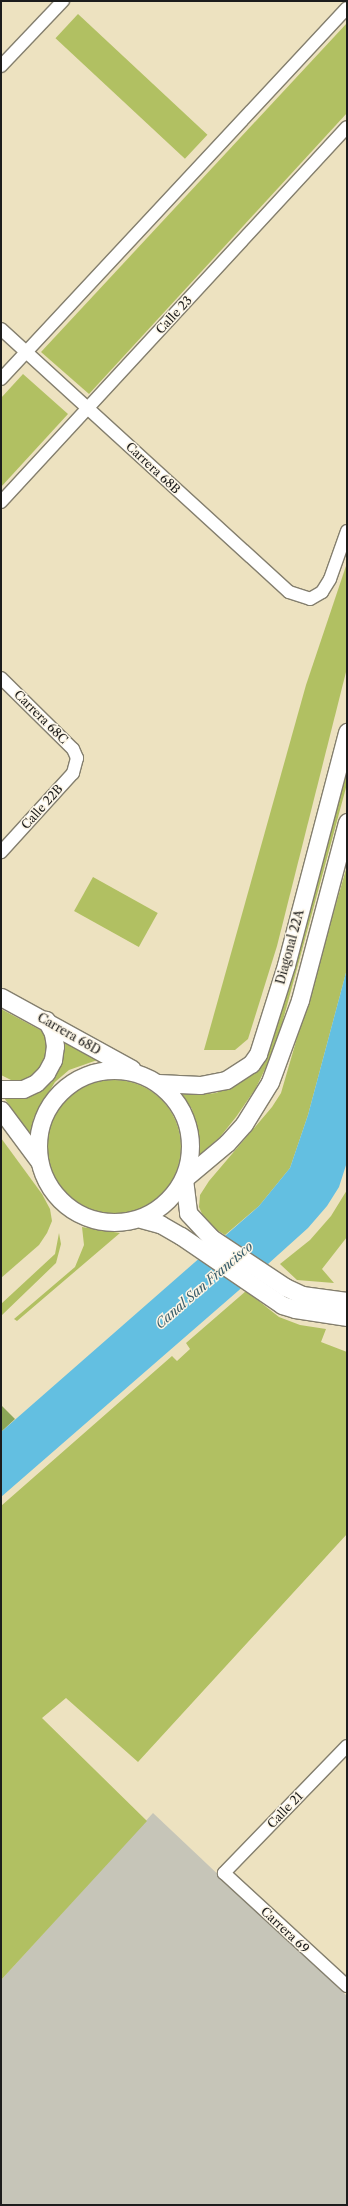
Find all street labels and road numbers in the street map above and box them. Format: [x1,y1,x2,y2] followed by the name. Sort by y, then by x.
[153,293,195,337] street label: Calle 23
[123,439,183,497] street label: Carrera 68B
[11,687,71,747] street label: Carrera 68C
[18,782,66,832] street label: Calle 22B
[273,908,307,986] street label: Diagonal 22A
[35,1010,103,1058] street label: Carrera 68D
[264,1789,306,1831] street label: Calle 21
[258,1904,312,1956] street label: Carrera 69

